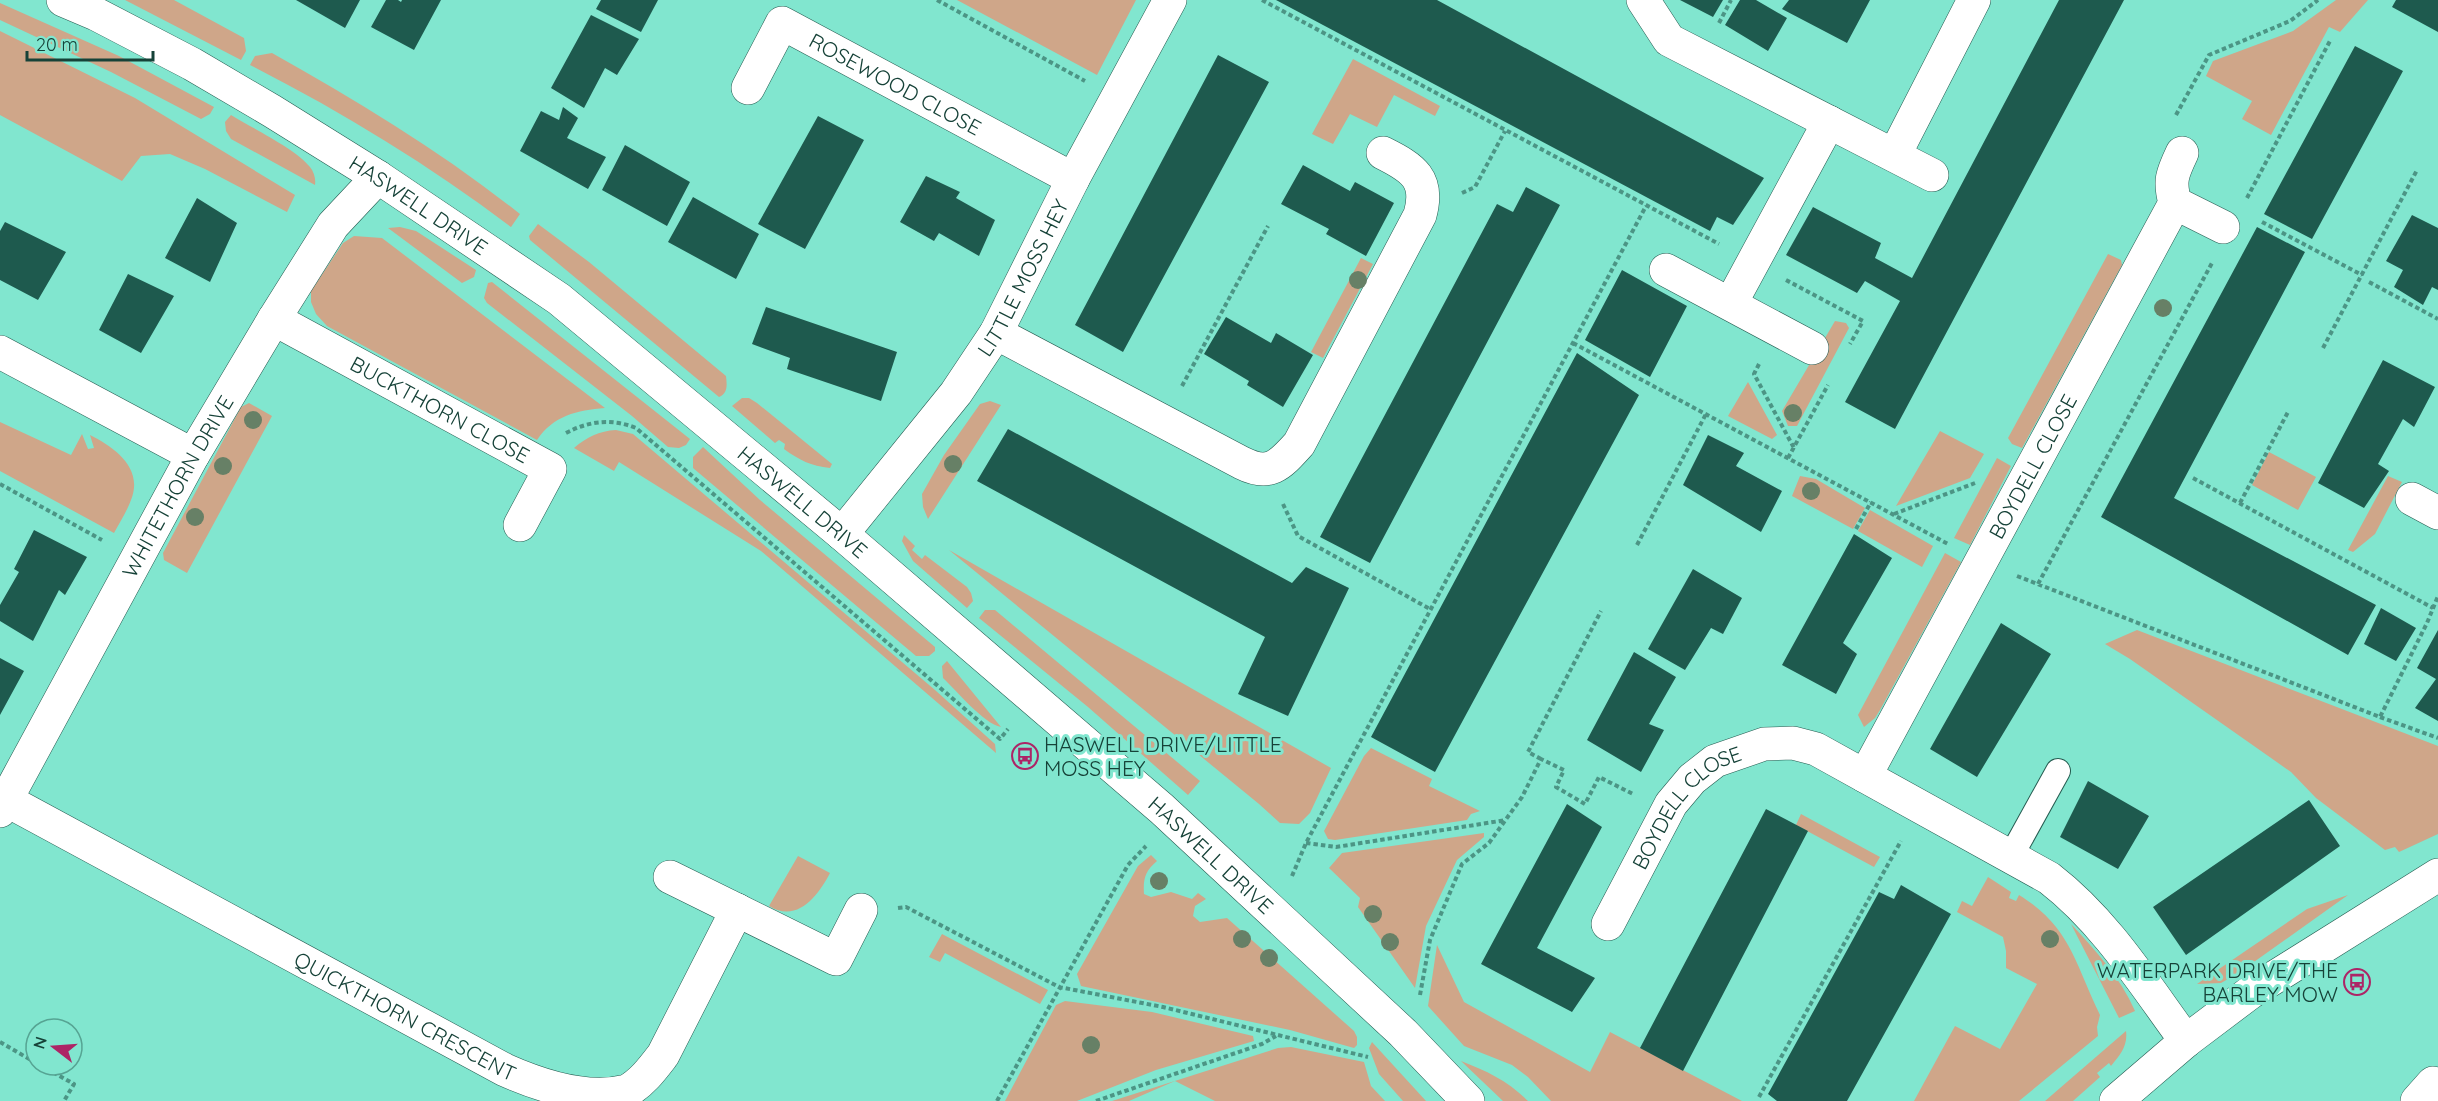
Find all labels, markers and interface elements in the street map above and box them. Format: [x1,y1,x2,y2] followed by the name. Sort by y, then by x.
[27,24,153,62] scale bar
[805,27,986,140] street label: ROSEWOOD CLOSE
[36,33,78,56] text: 20 m
[345,149,493,260] street label: HASWELL DRIVE
[971,195,1074,361] street label: LITTLE MOSS HEY
[346,350,534,468] street label: BUCKTHORN CLOSE
[116,390,239,582] street label: WHITETHORN DRIVE
[1983,390,2082,543] street label: BOYDELL CLOSE
[733,440,873,563] street label: HASWELL DRIVE
[1044,731,1282,781] place label: HASWELL DRIVE/LITTLE MOSS HEY
[1626,740,1745,874] street label: BOYDELL CLOSE
[1010,741,1040,771] bus stop icon: HASWELL DRIVE/LITTLE MOSS HEY
[1143,790,1279,919] street label: HASWELL DRIVE
[290,945,520,1086] street label: QUICKTHORN CRESCENT
[2097,957,2338,1007] place label: WATERPARK DRIVE/THE BARLEY MOW
[2342,967,2372,997] bus stop icon: WATERPARK DRIVE/THE BARLEY MOW
[24,1017,84,1077] north arrow
[28,1034,51,1051] text: N

